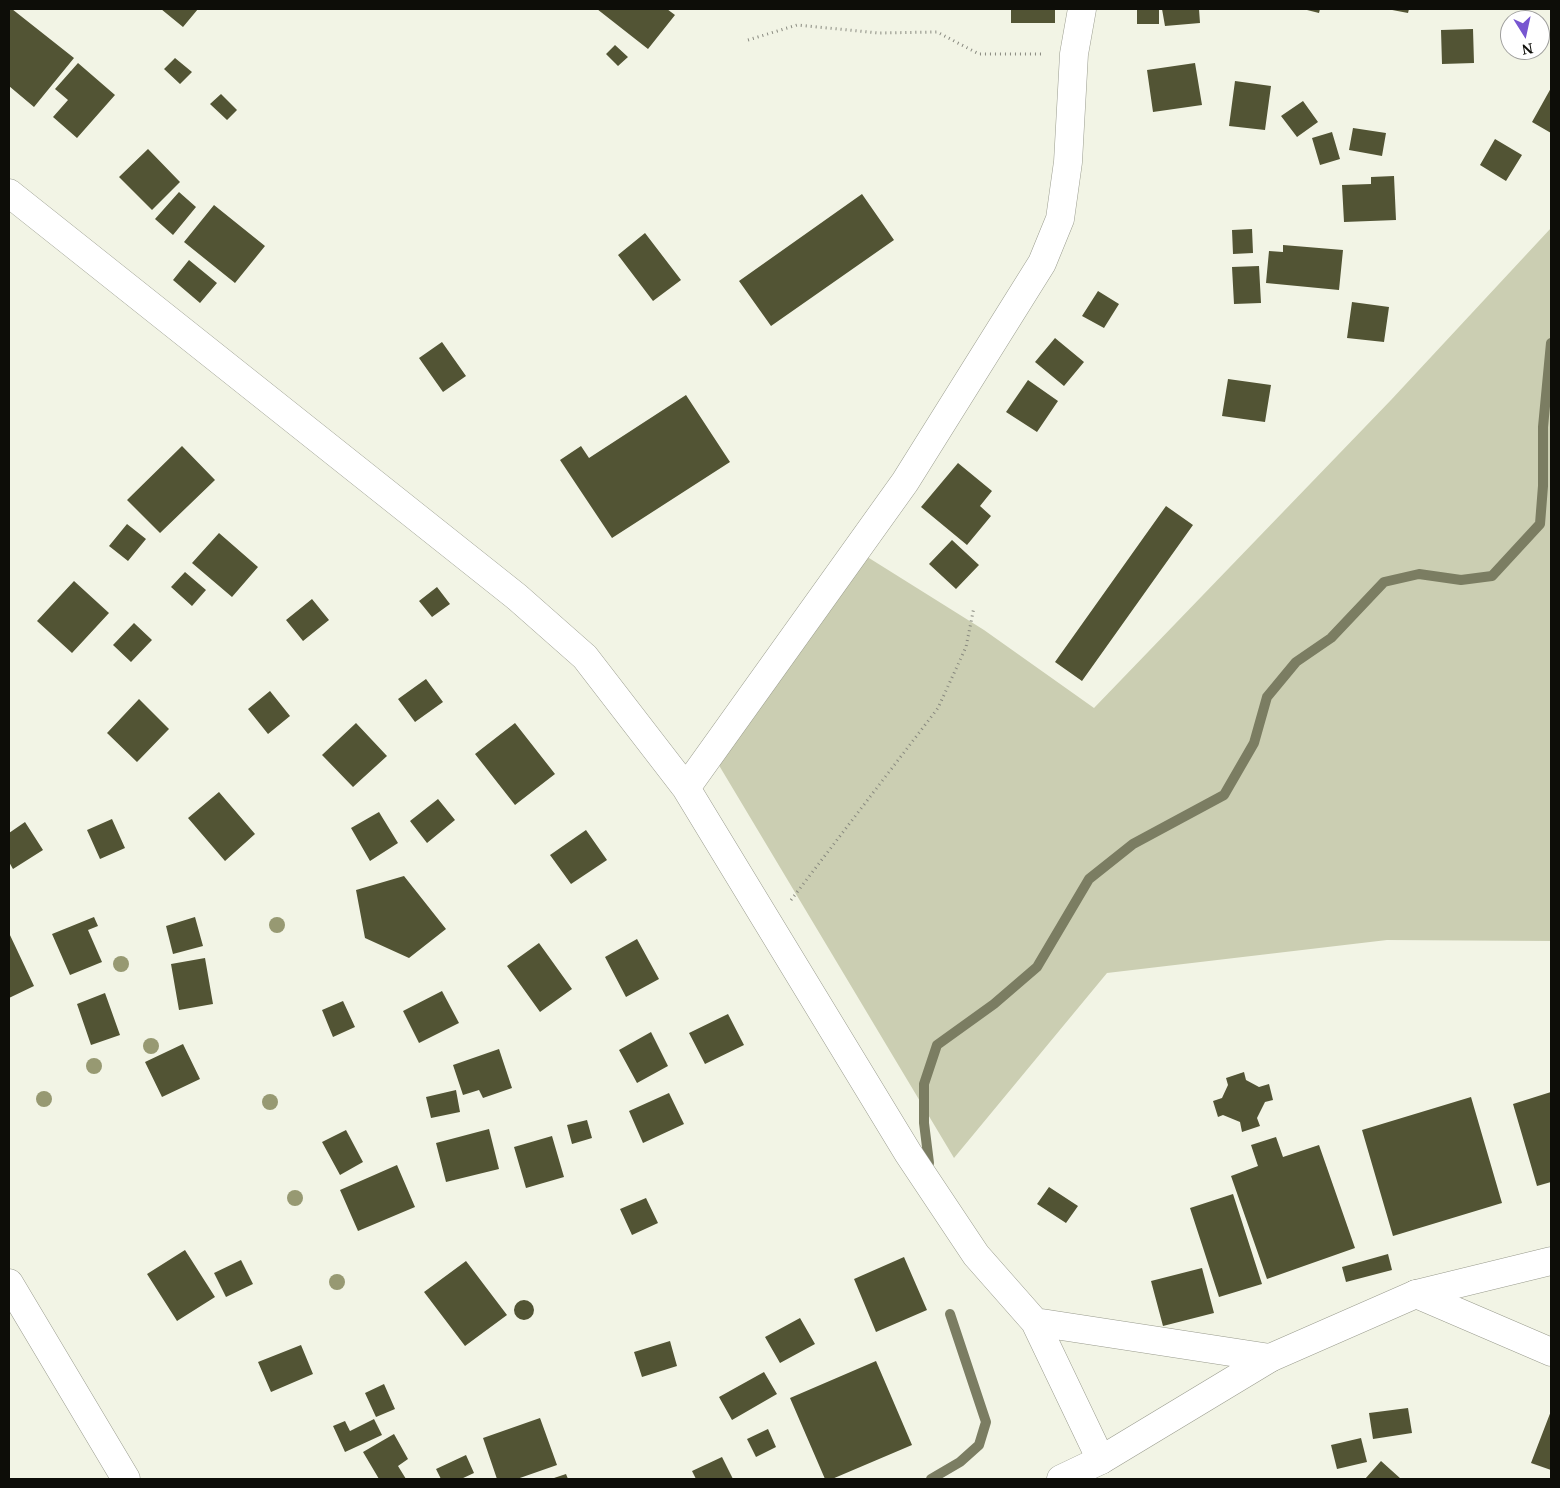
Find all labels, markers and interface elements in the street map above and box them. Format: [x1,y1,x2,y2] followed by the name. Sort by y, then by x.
[1500,10,1550,60] north arrow
[1520,39,1535,60] text: N

